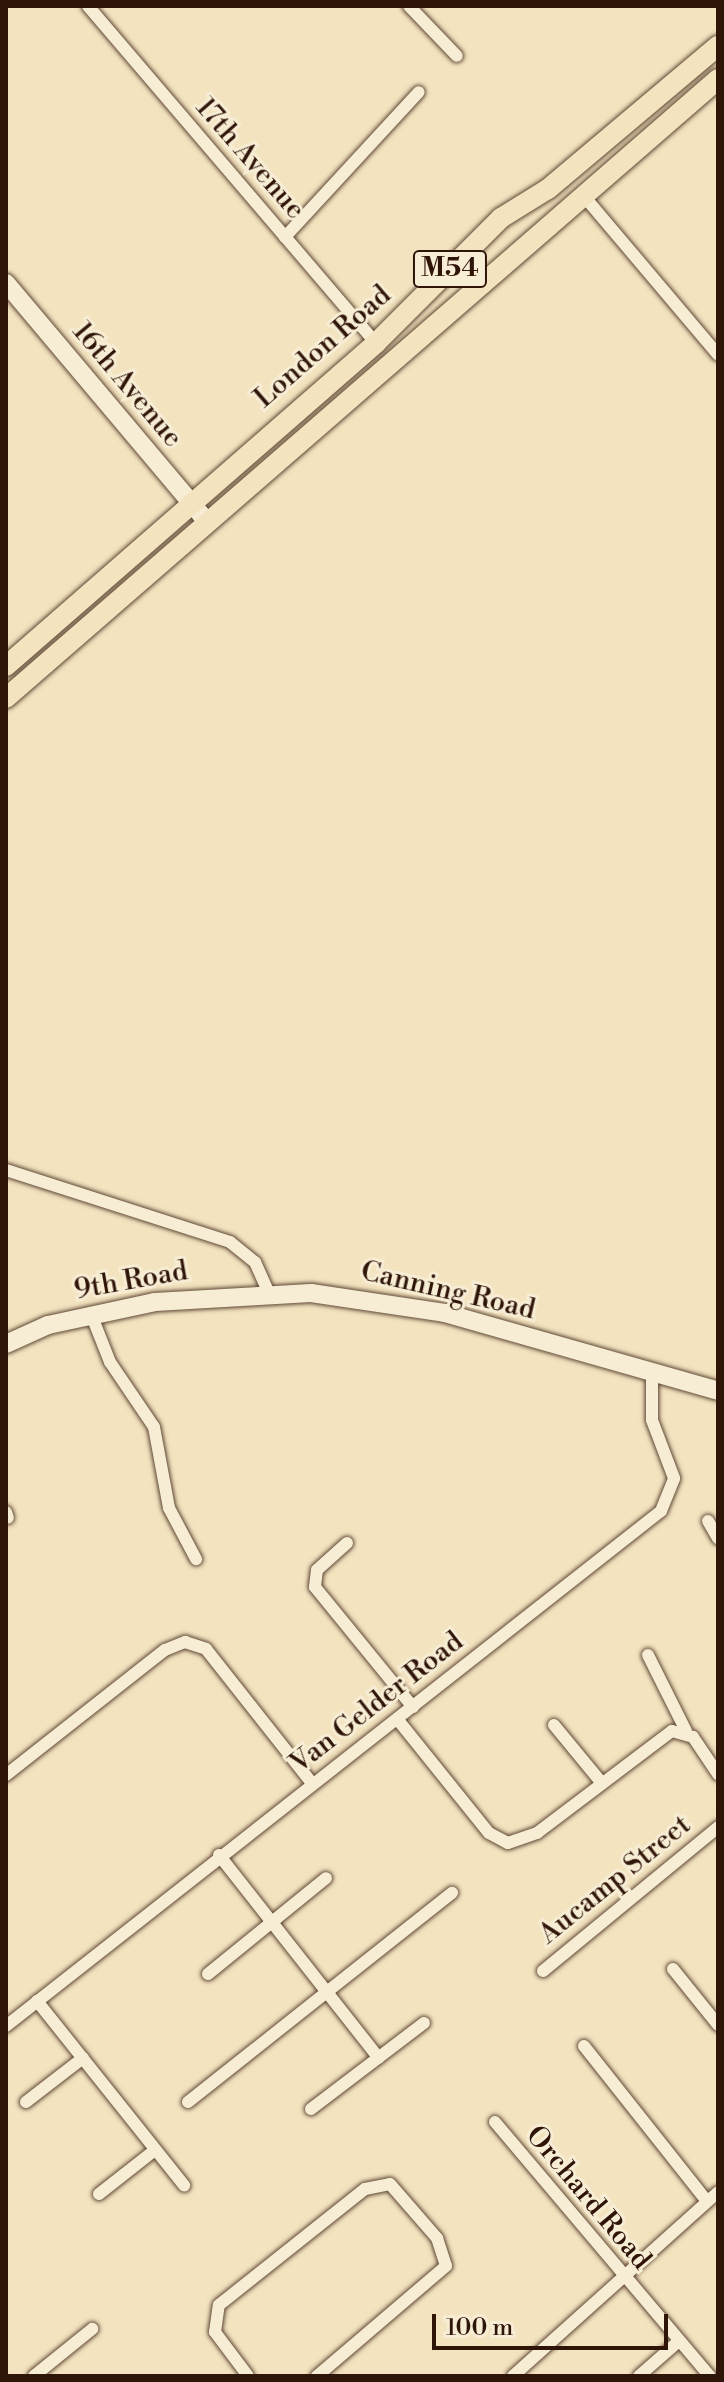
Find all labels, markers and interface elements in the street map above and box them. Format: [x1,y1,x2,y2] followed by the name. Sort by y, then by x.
[188,91,312,227] street label: 17th Avenue
[412,247,488,291] road number: M54
[248,279,398,415] street label: London Road
[65,316,189,454] street label: 16th Avenue
[72,1255,190,1307] street label: 9th Road
[358,1255,538,1327] street label: Canning Road
[284,1625,470,1781] street label: Van Gelder Road
[532,1809,698,1951] street label: Aucamp Street
[518,2119,658,2277] street label: Orchard Road
[436,2298,672,2348] scale bar
[446,2313,513,2343] text: 100 m

